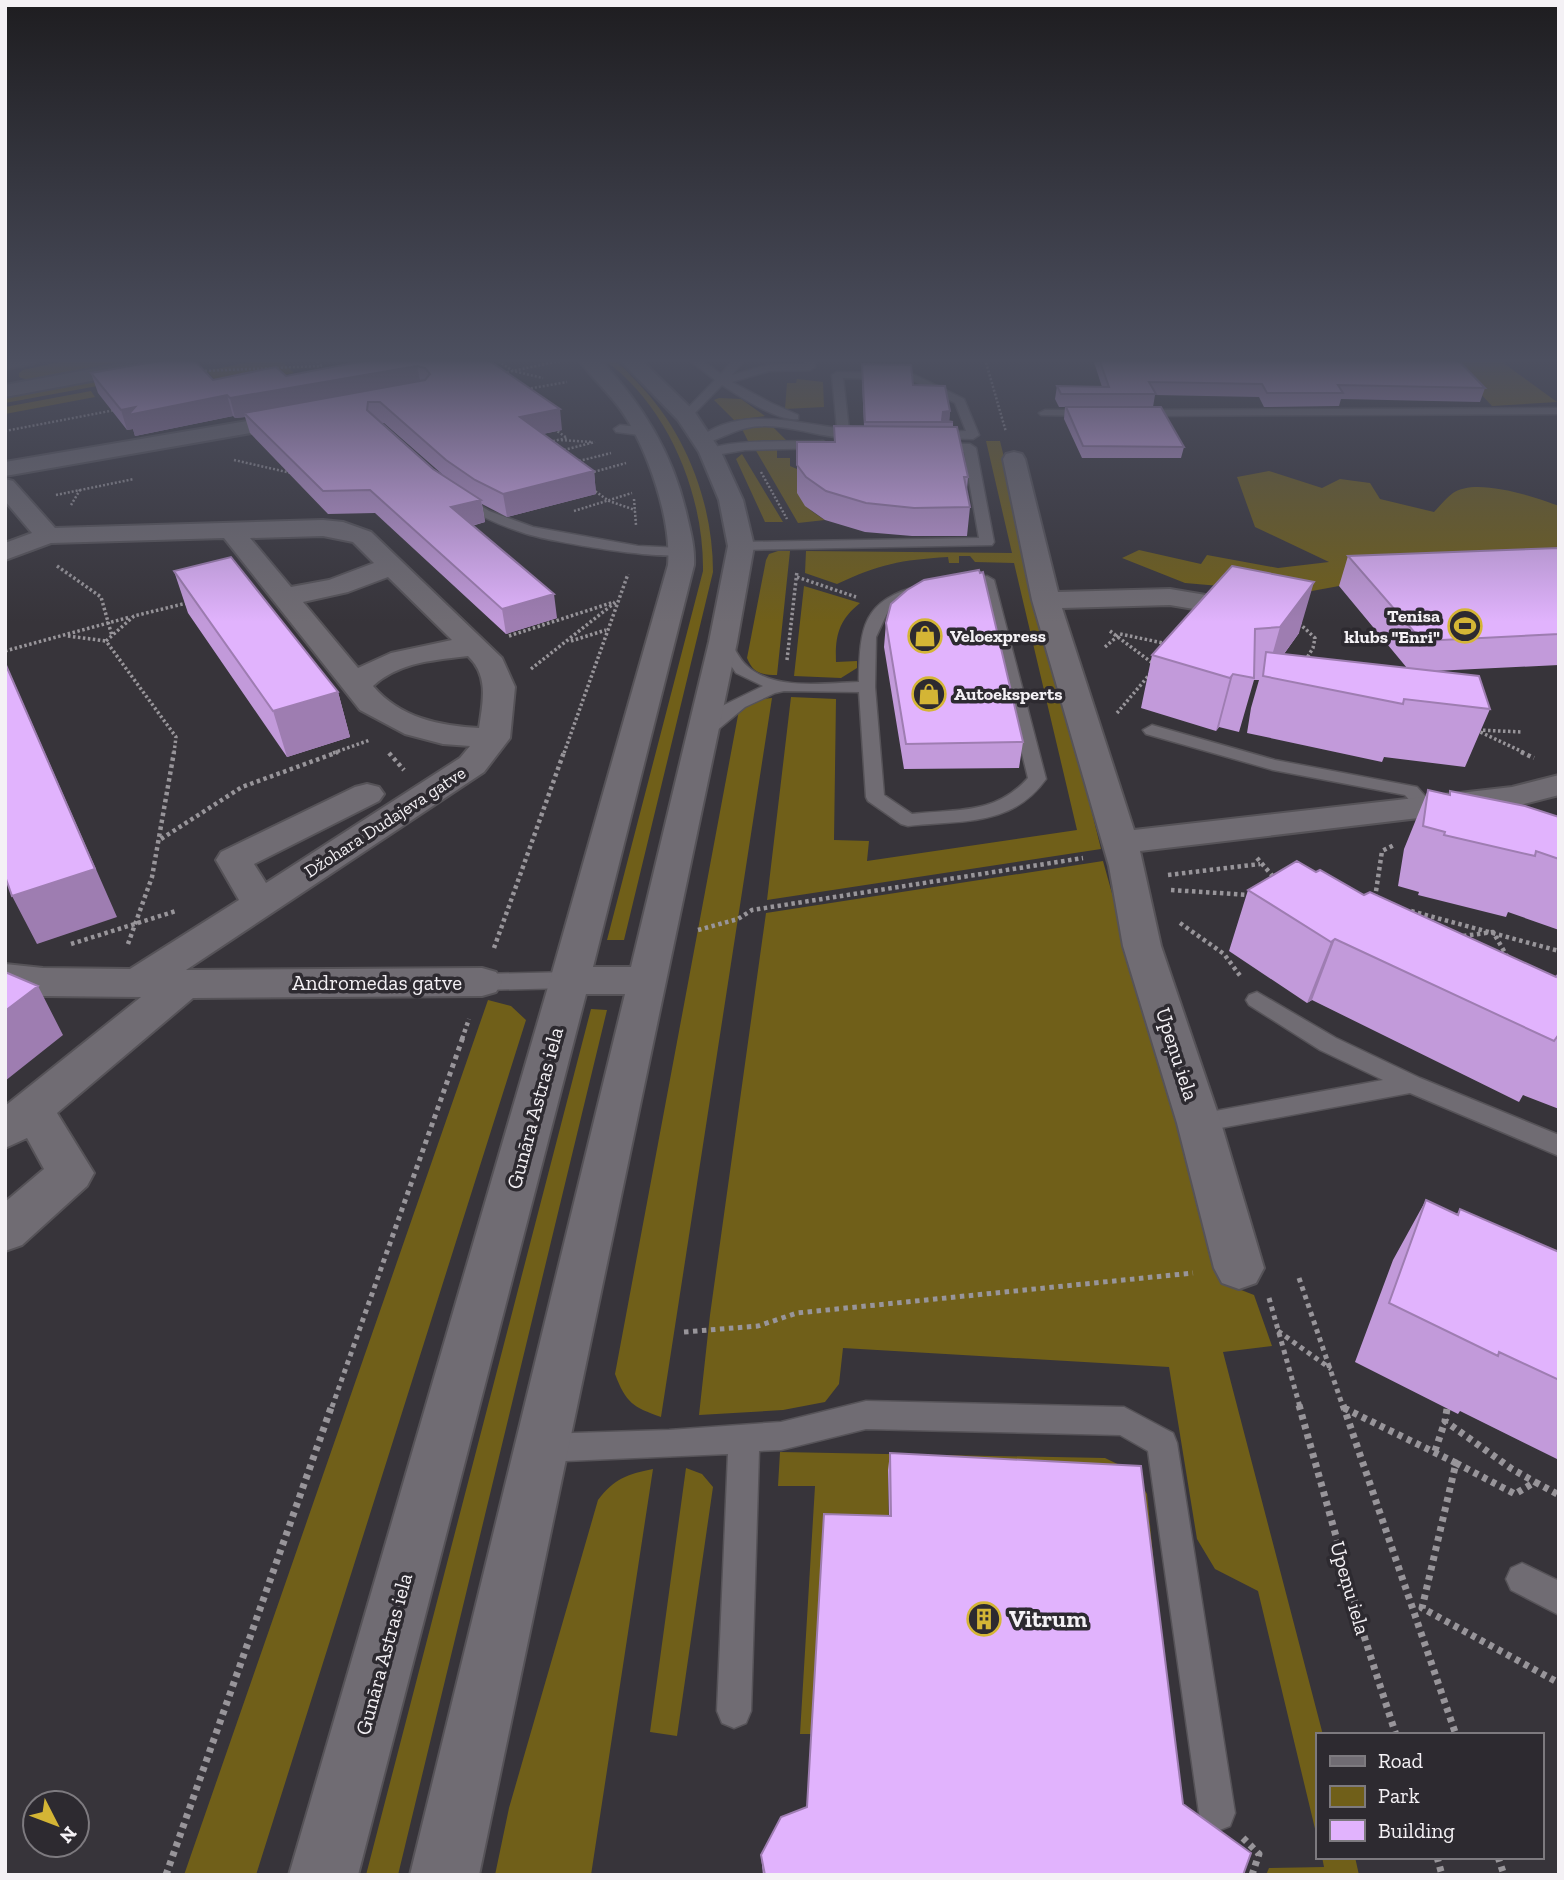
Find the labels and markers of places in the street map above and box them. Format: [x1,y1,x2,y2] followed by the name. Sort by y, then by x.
[1344,605,1440,648] place label: Tenisa klubs "Enri"
[1446,607,1484,645] sports icon: Tenisa klubs "Enri"
[906,617,944,655] shop icon: Veloexpress
[950,625,1046,647] place label: Veloexpress
[910,675,948,713] shop icon: Autoeksperts
[954,683,1062,705] place label: Autoeksperts
[965,1600,1003,1638] building icon: Vitrum
[1009,1604,1087,1633] place label: Vitrum

